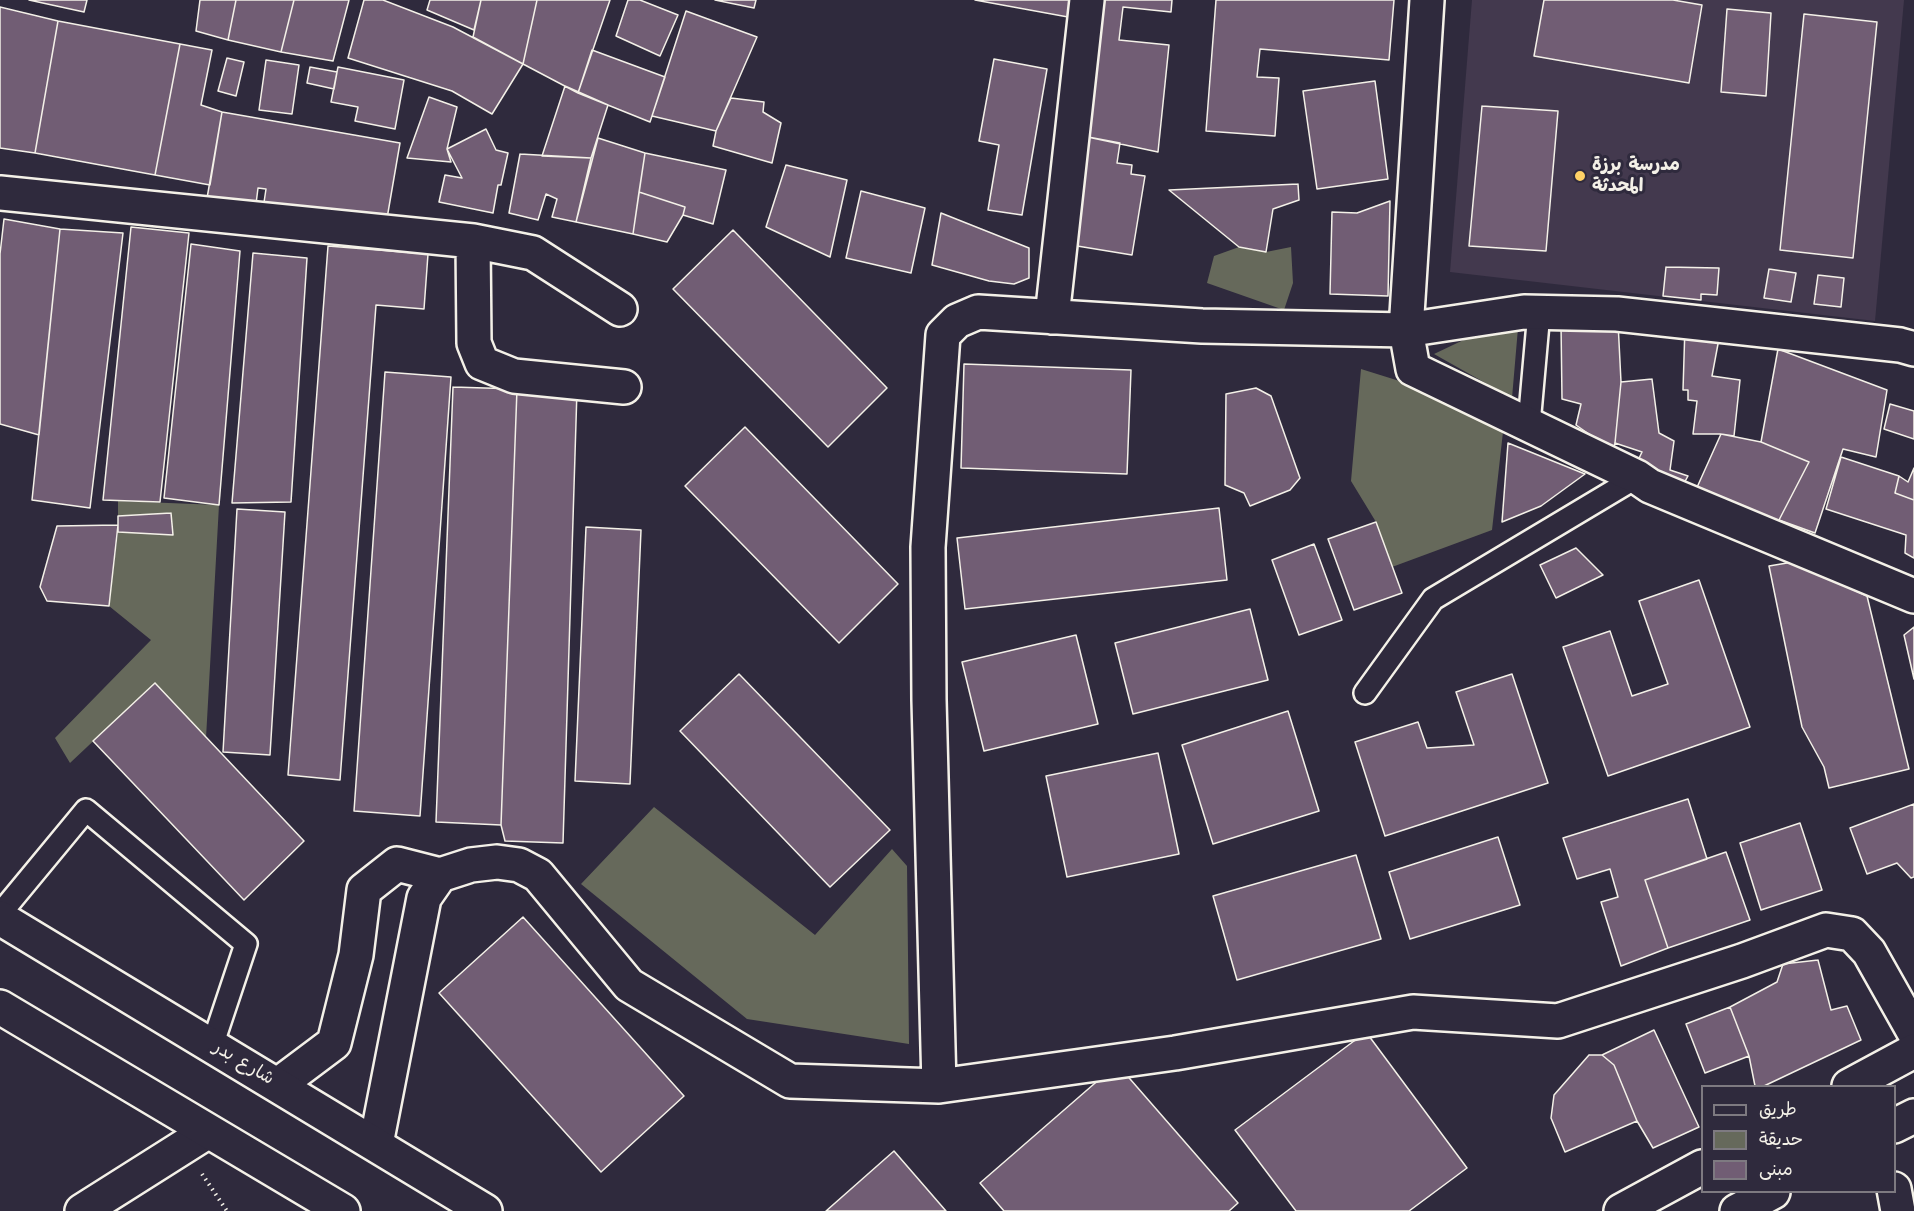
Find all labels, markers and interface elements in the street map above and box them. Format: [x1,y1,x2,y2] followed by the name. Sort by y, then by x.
[1592,155,1680,198] place label: مدرسة برزة المحدثة
[1573,169,1587,183] marker: مدرسة برزة المحدثة
[209,1037,277,1091] street label: شارع بدر
[1701,1085,1896,1193] legend
[1759,1097,1797,1122] text: طريق
[1759,1127,1803,1152] text: حديقة
[1759,1157,1793,1182] text: مبنى

